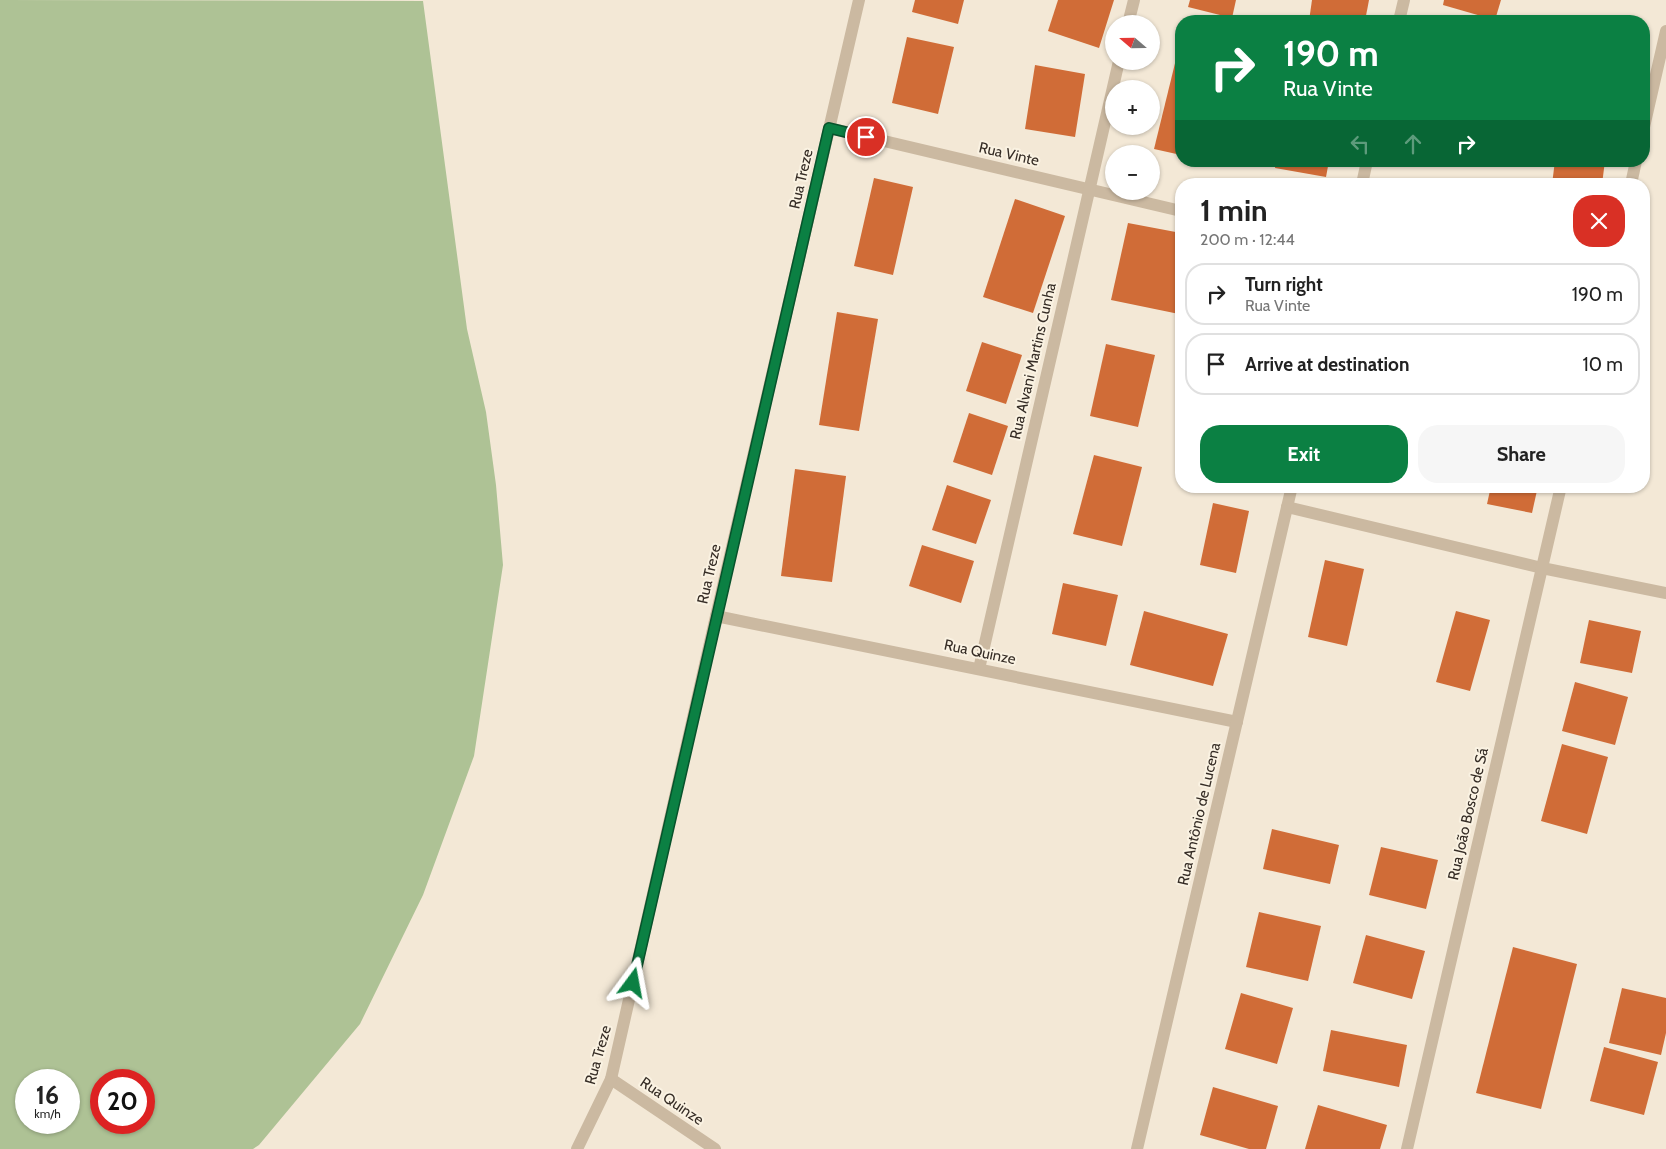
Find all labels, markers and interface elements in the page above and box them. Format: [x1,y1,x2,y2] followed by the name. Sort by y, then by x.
[1105,15,1160,70] north arrow
[1105,15,1160,200] map controls
[1283,32,1379,75] text: 190 m
[1200,35,1265,100] icon: right
[1283,75,1373,102] text: Rua Vinte
[1105,80,1160,135] button: +
[845,116,887,158] pin
[852,123,880,151] icon: arrive
[1346,130,1374,158] icon: left
[1399,130,1427,158] icon: ahead
[1452,130,1480,158] icon: right
[977,138,1041,170] street label: Rua Vinte
[1105,145,1160,200] button: −
[785,147,817,211] street label: Rua Treze
[1200,192,1268,229] text: 1 min
[1573,195,1625,247] button: close
[1200,230,1295,249] text: 200 m · 12:44
[1245,273,1323,296] text: Turn right
[1006,280,1060,441] street label: Rua Alvani Martins Cunha
[1202,280,1230,308] icon: right
[1572,283,1623,306] text: 190 m
[1245,296,1310,315] text: Rua Vinte
[1202,350,1230,378] icon: arrive
[1245,353,1409,376] text: Arrive at destination
[1583,353,1623,376] text: 10 m
[1200,425,1408,483] button: Exit
[1418,425,1625,483] button: Share
[693,542,725,606] street label: Rua Treze
[943,636,1018,668] street label: Rua Quinze
[1174,740,1224,887] street label: Rua Antônio de Lucena
[1444,745,1492,882] street label: Rua João Bosco de Sá
[606,956,658,1008] position arrow
[581,1023,615,1087] street label: Rua Treze
[90,1069,155,1134] speed limit sign: 20
[637,1073,707,1129] street label: Rua Quinze
[36,1080,59,1110] text: 16
[34,1106,61,1121] text: km/h

